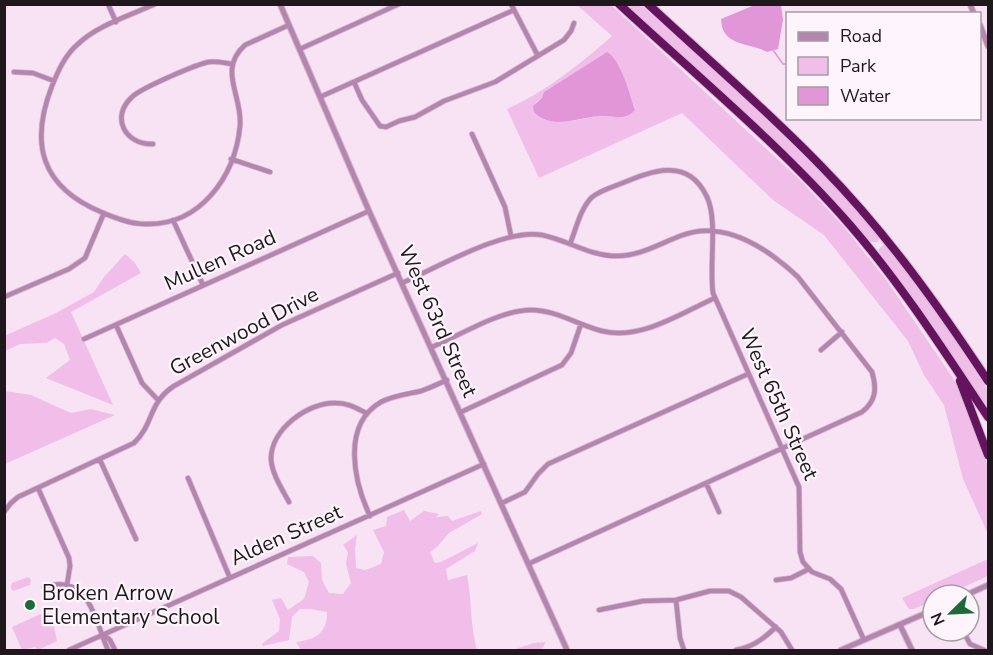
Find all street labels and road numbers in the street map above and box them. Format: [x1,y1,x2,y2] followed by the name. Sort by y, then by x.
[160,223,280,297] street label: Mullen Road
[392,241,484,402] street label: West 63rd Street
[165,280,323,382] street label: Greenwood Drive
[733,324,825,485] street label: West 65th Street
[226,498,347,572] street label: Alden Street

